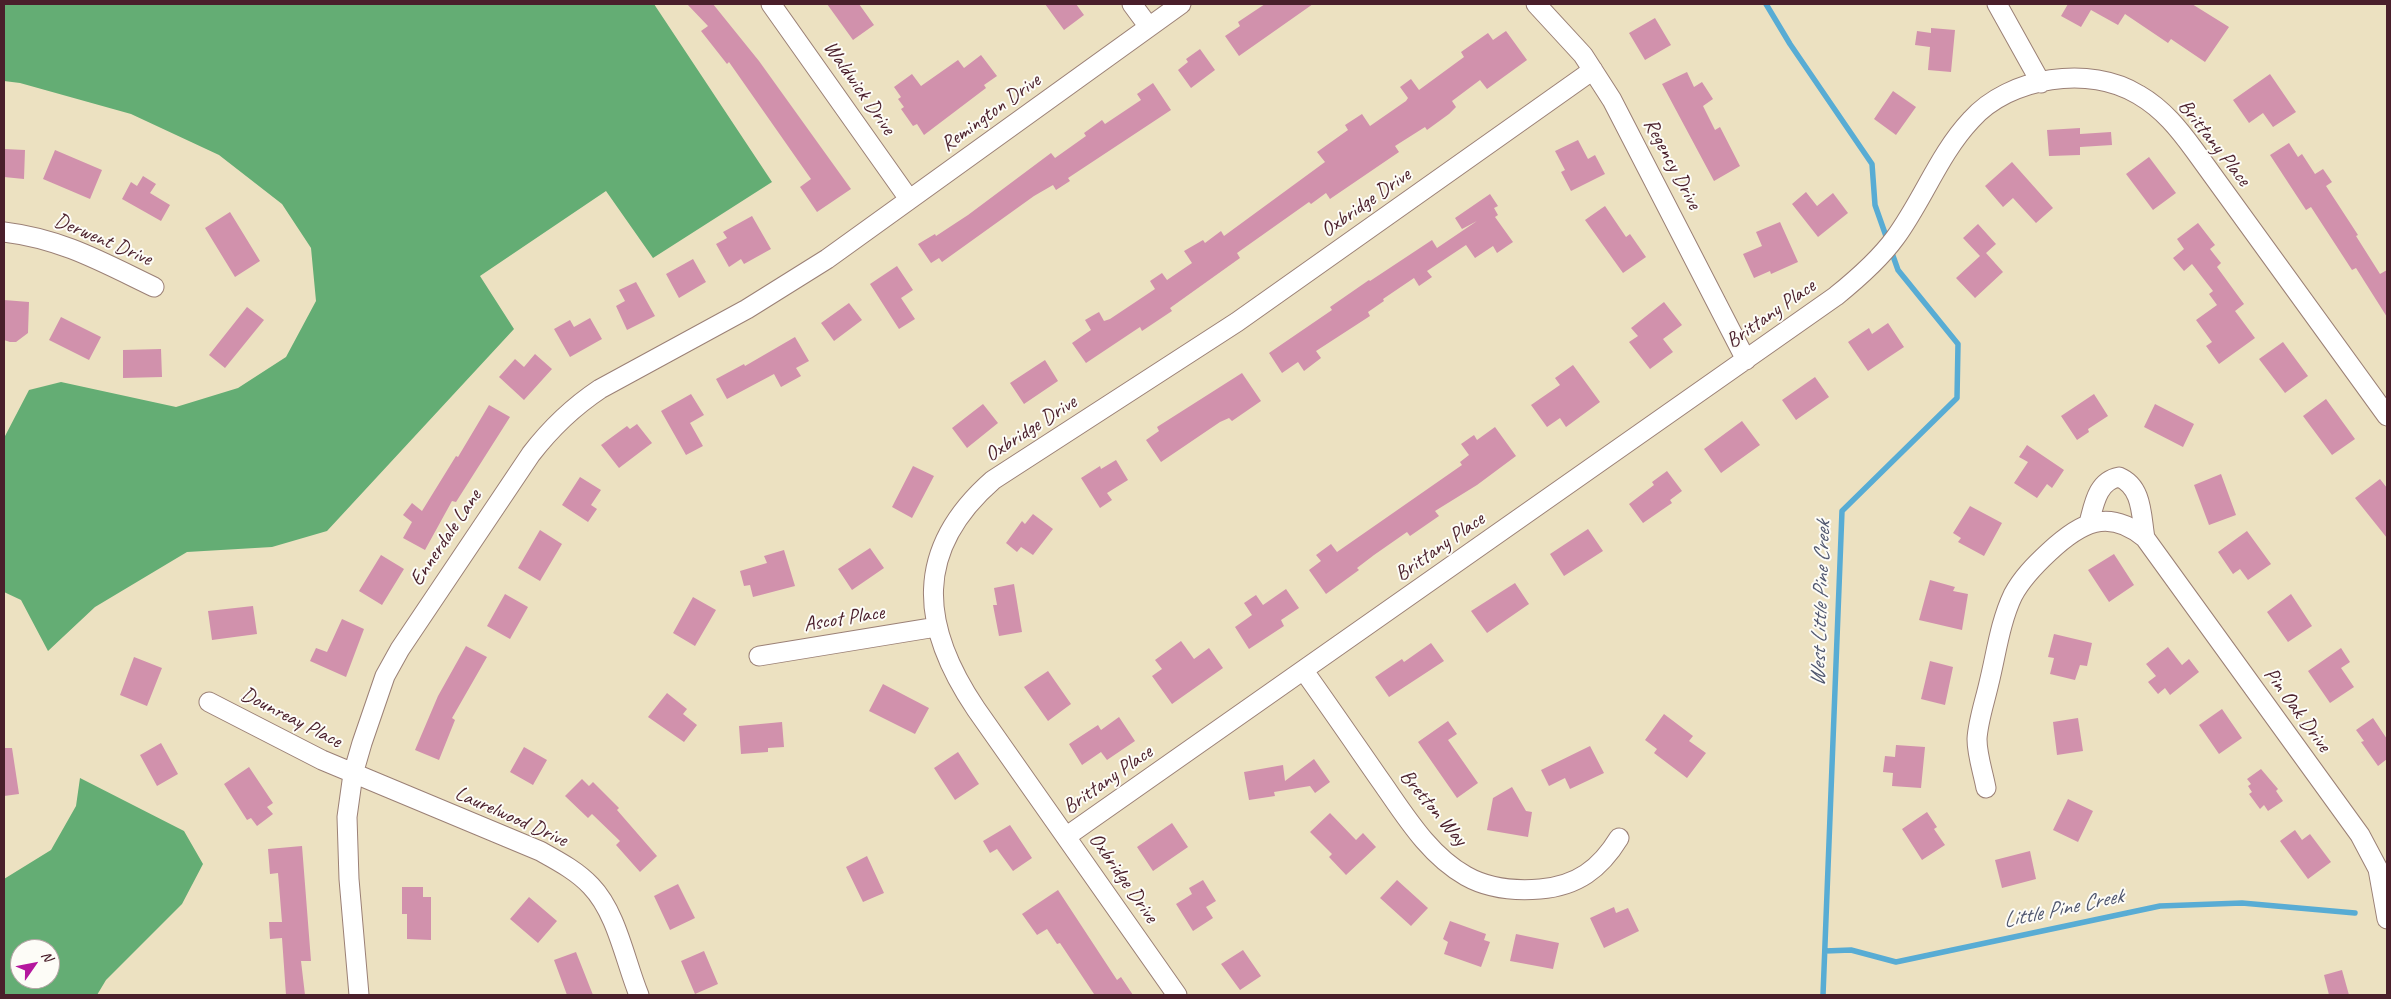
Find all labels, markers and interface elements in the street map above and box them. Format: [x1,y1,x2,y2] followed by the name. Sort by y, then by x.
[817,36,901,140] street label: Waldwick Drive
[936,68,1046,158] street label: Remington Drive
[2172,95,2256,191] street label: Brittany Place
[1638,114,1706,214] street label: Regency Drive
[1316,163,1416,243] street label: Oxbridge Drive
[50,208,156,272] street label: Derwent Drive
[1721,274,1821,354] street label: Brittany Place
[980,390,1082,468] street label: Oxbridge Drive
[405,485,487,591] street label: Ennerdale Lane
[1390,507,1490,587] street label: Brittany Place
[1805,521,1837,687] water label: West Little Pine Creek
[802,600,886,638] street label: Ascot Place
[2258,663,2336,757] street label: Pin Oak Drive
[236,682,346,754] street label: Dounreay Place
[1058,740,1158,820] street label: Brittany Place
[1394,765,1472,851] street label: Bretton Way
[451,781,571,853] street label: Laurelwood Drive
[1083,828,1163,928] street label: Oxbridge Drive
[2001,883,2125,935] water label: Little Pine Creek
[10,939,60,989] north arrow
[38,948,57,964] text: N

